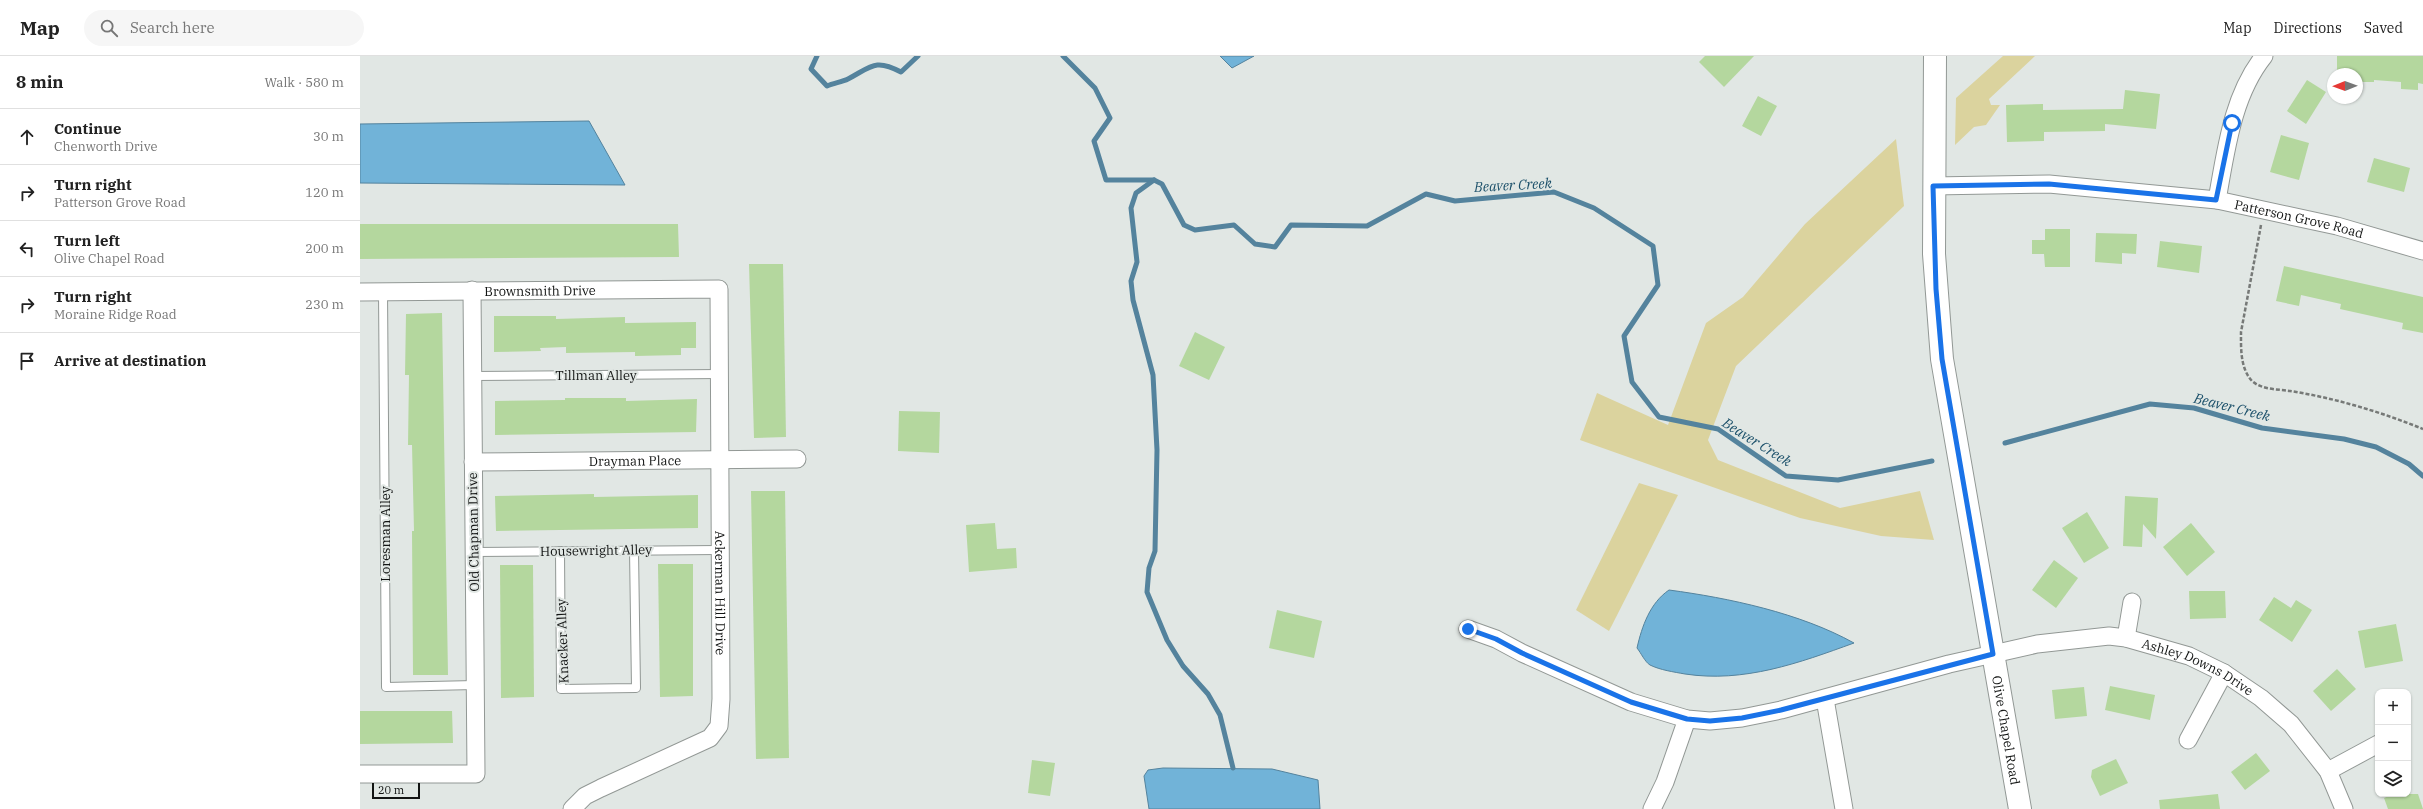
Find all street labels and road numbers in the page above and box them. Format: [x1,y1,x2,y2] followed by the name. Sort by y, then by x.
[2233,196,2366,242] street label: Patterson Grove Road
[484,282,596,300] street label: Brownsmith Drive
[555,367,637,384] street label: Tillman Alley
[589,452,681,470] street label: Drayman Place
[464,472,483,592] street label: Old Chapman Drive
[377,486,394,582] street label: Loresman Alley
[711,531,729,655] street label: Ackerman Hill Drive
[540,541,652,560] street label: Housewright Alley
[553,598,572,684] street label: Knacker Alley
[2140,635,2257,699] street label: Ashley Downs Drive
[1988,674,2024,786] street label: Olive Chapel Road

